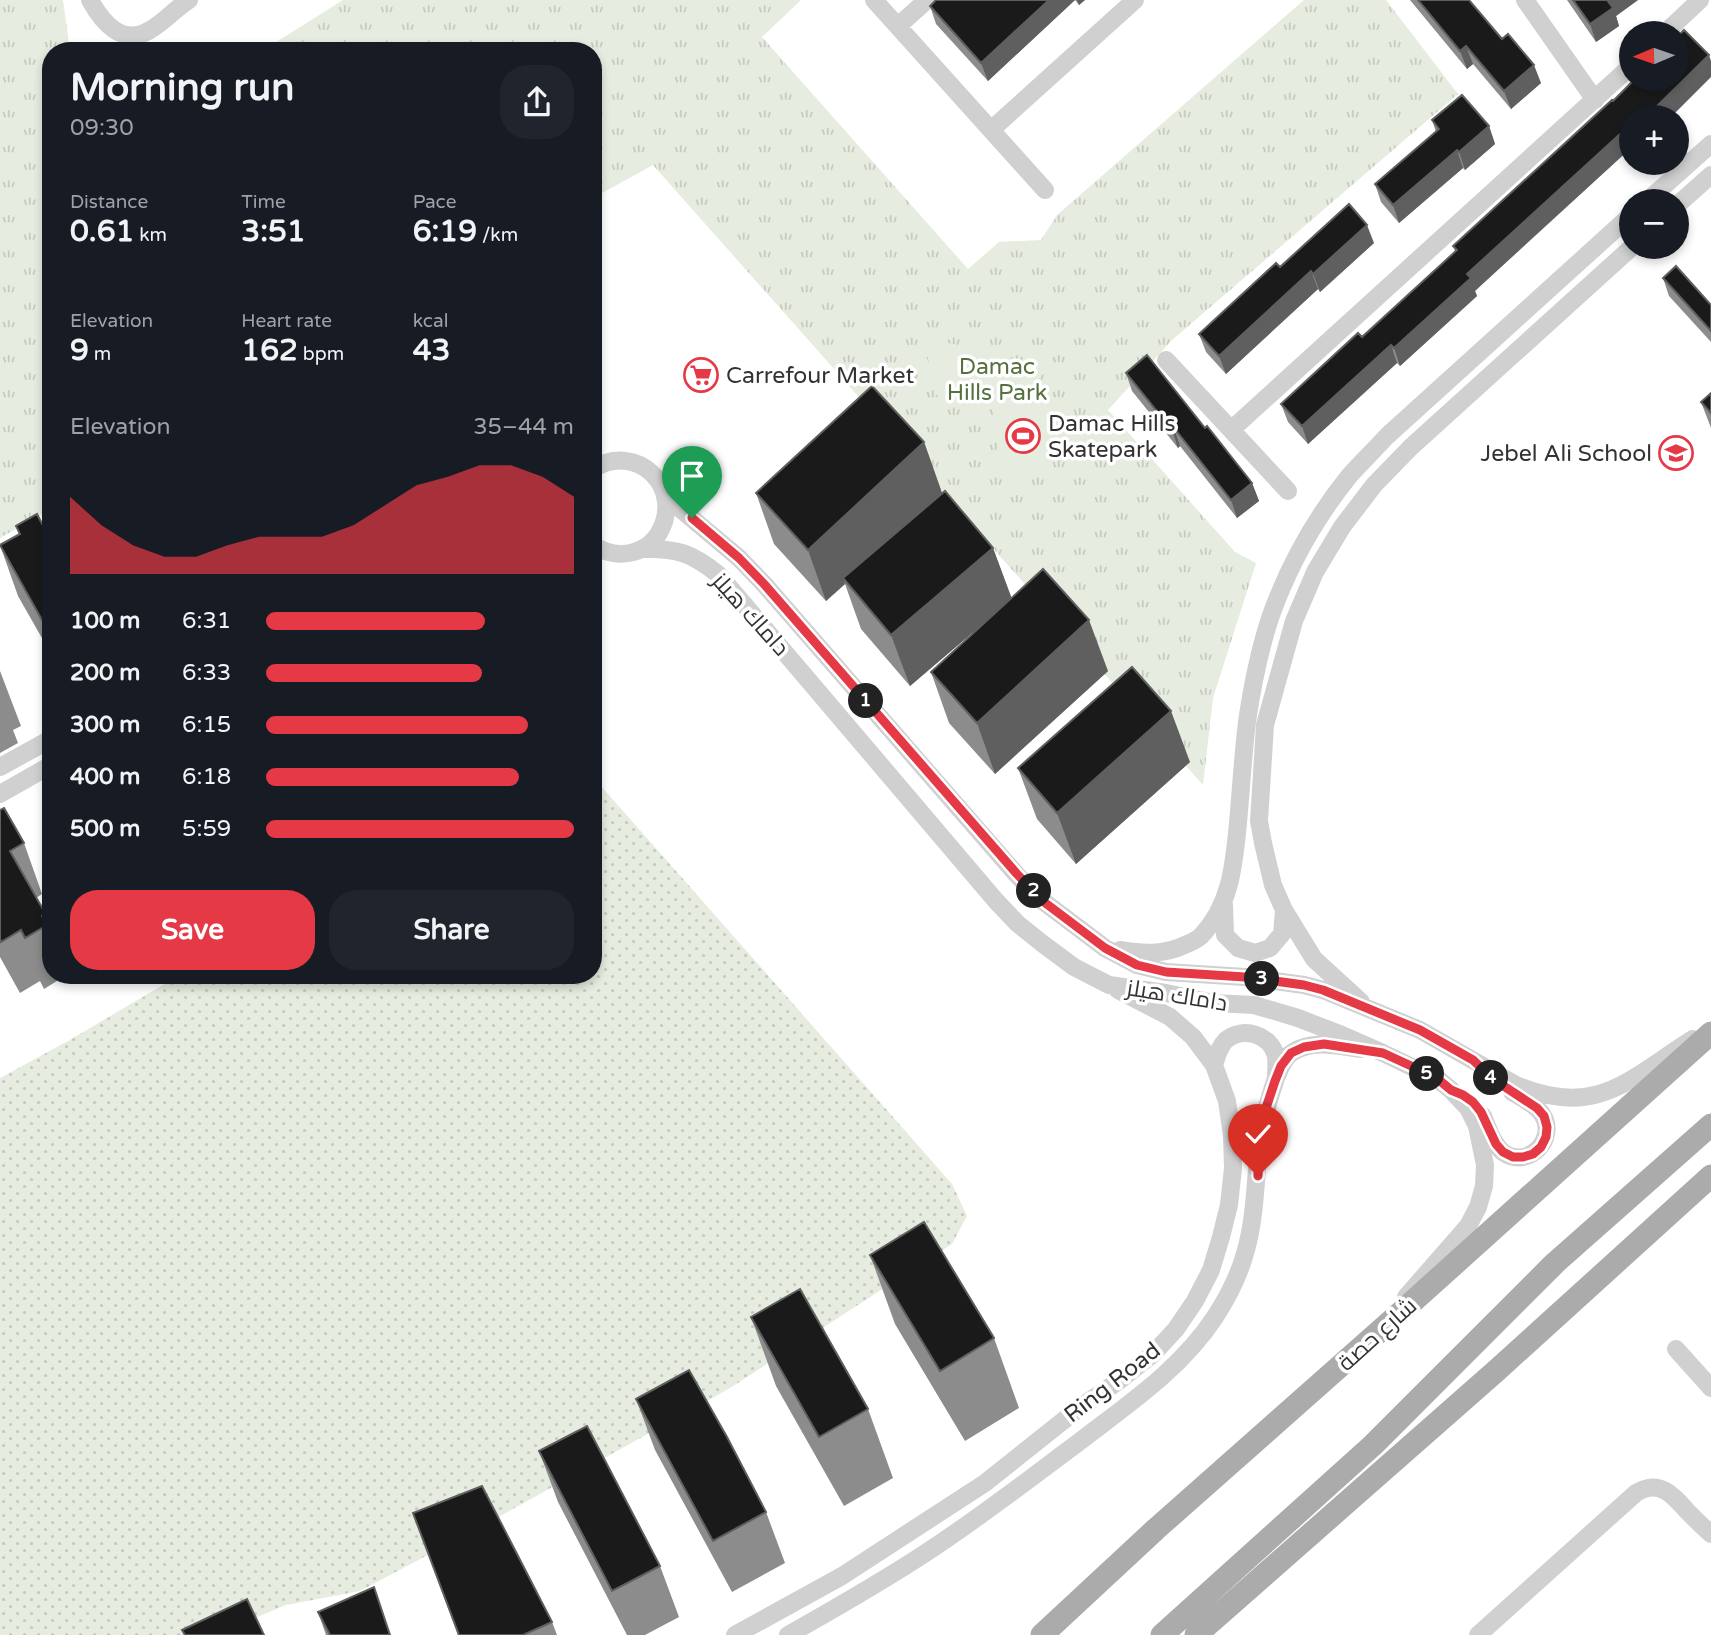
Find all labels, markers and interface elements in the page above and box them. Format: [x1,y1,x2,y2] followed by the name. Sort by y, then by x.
[1619,21,1689,91] north arrow
[1619,21,1689,259] map controls
[70,65,294,111] text: Morning run
[500,65,574,139] button: share
[1619,105,1689,175] button: +
[70,114,134,142] text: 09:30
[1619,189,1689,259] button: −
[70,191,148,213] text: Distance
[241,191,286,213] text: Time
[413,191,456,213] text: Pace
[70,213,134,250] text: 0.61
[241,213,306,250] text: 3:51
[413,213,477,250] text: 6:19
[134,224,167,246] text: km
[477,224,518,246] text: /km
[70,310,153,332] text: Elevation
[241,310,332,332] text: Heart rate
[413,310,448,332] text: kcal
[70,332,89,369] text: 9
[241,332,298,369] text: 162
[413,332,450,369] text: 43
[89,343,111,365] text: m
[298,343,344,365] text: bpm
[947,353,1047,407] park label: Damac Hills Park
[682,356,720,394] supermarket icon: Carrefour Market
[726,362,914,390] place label: Carrefour Market
[1048,410,1176,464] place label: Damac Hills Skatepark
[70,413,171,441] text: Elevation
[473,413,574,441] text: 35–44 m
[1004,417,1042,455] sports icon: Damac Hills Skatepark
[1657,434,1695,472] school or university icon: Jebel Ali School
[1480,440,1652,468] place label: Jebel Ali School
[662,446,722,518] pin
[673,457,711,495] icon: arrive
[704,566,795,662] street label: داماك هيلز
[70,607,140,635] text: 100 m
[182,607,231,635] text: 6:31
[70,659,140,687] text: 200 m
[182,659,231,687] text: 6:33
[848,684,884,718] pin: 1
[860,689,871,711] text: 1
[70,711,140,739] text: 300 m
[182,711,231,739] text: 6:15
[70,763,140,791] text: 400 m
[182,763,231,791] text: 6:18
[70,815,140,843] text: 500 m
[182,815,231,843] text: 5:59
[1016,874,1052,908] pin: 2
[1028,879,1039,901] text: 2
[70,890,315,970] button: Save
[329,890,574,970] button: Share
[1244,962,1280,996] pin: 3
[1256,967,1267,989] text: 3
[1122,974,1229,1018] street label: داماك هيلز
[1410,1056,1444,1092] pin: 5
[1474,1060,1508,1096] pin: 4
[1421,1062,1432,1084] text: 5
[1485,1066,1496,1088] text: 4
[1228,1104,1288,1176] pin
[1239,1115,1277,1153] icon: check
[1333,1292,1423,1378] street label: شارع حصة
[1059,1337,1166,1429] street label: Ring Road

